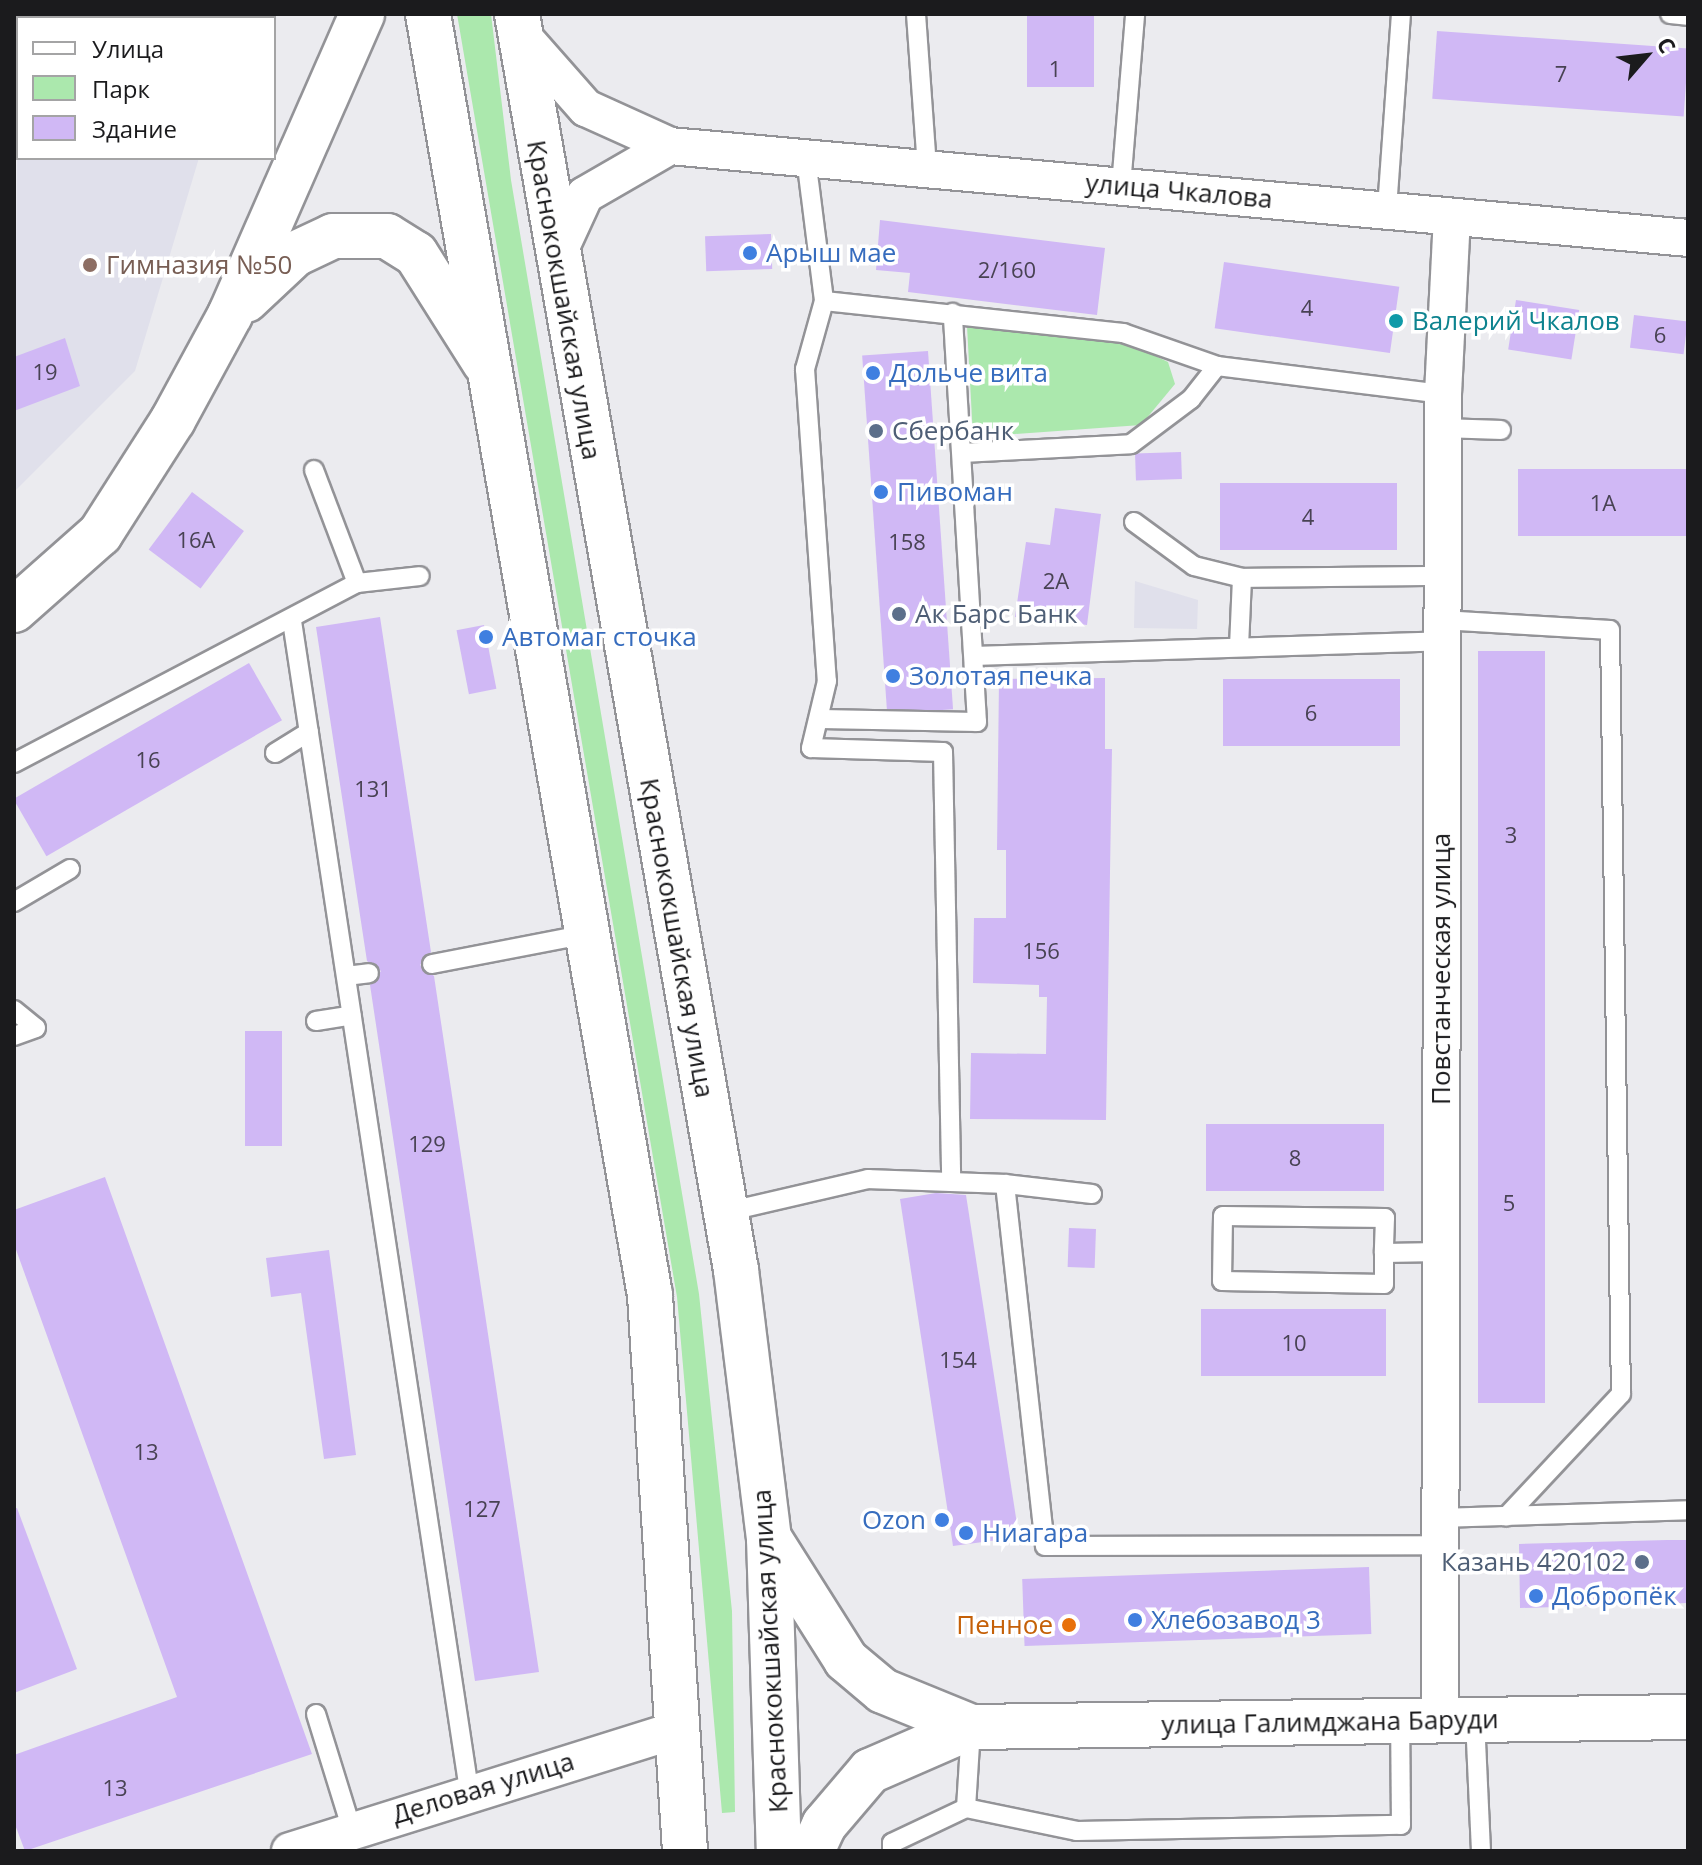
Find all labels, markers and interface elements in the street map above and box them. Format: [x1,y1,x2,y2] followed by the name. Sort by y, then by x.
[16,16,276,160] legend
[1606,16,1686,96] north arrow
[1651,31,1684,58] text: С
[92,32,164,65] text: Улица
[1049,56,1061,82] house number: 1
[1555,61,1567,87] house number: 7
[92,72,150,105] text: Парк
[92,112,177,145] text: Здание
[521,138,607,462] street label: Краснококшайская улица
[1084,167,1274,215] street label: улица Чкалова
[766,237,896,269] place label: Арыш мае
[741,244,759,262] marker: Арыш мае
[106,249,292,281] place label: Гимназия №50
[81,256,99,274] marker: Гимназия №50
[978,257,1036,283] house number: 2/160
[1301,295,1313,321] house number: 4
[1412,305,1620,337] place label: Валерий Чкалов
[1387,312,1405,330] marker: Валерий Чкалов
[1654,322,1666,348] house number: 6
[889,357,1048,389] place label: Дольче вита
[32,359,58,385] house number: 19
[864,364,882,382] marker: Дольче вита
[892,415,1014,447] place label: Сбербанк
[867,422,885,440] marker: Сбербанк
[897,476,1013,508] place label: Пивоман
[872,483,890,501] marker: Пивоман
[1590,490,1616,516] house number: 1А
[1302,504,1314,530] house number: 4
[176,527,216,553] house number: 16А
[888,529,926,555] house number: 158
[1043,568,1069,594] house number: 2А
[915,598,1077,630] place label: Ак Барс Банк
[890,605,908,623] marker: Ак Барс Банк
[502,621,697,653] place label: Автомаг сточка
[477,628,495,646] marker: Автомаг сточка
[909,660,1093,692] place label: Золотая печка
[884,667,902,685] marker: Золотая печка
[1305,700,1317,726] house number: 6
[135,747,161,773] house number: 16
[354,776,392,802] house number: 131
[634,776,720,1100] street label: Краснококшайская улица
[1505,822,1517,848] house number: 3
[1425,833,1457,1105] street label: Повстанческая улица
[1022,938,1060,964] house number: 156
[408,1131,446,1157] house number: 129
[1289,1145,1301,1171] house number: 8
[1503,1190,1515,1216] house number: 5
[1281,1330,1307,1356] house number: 10
[939,1347,977,1373] house number: 154
[133,1439,159,1465] house number: 13
[746,1488,794,1814] street label: Краснококшайская улица
[463,1496,501,1522] house number: 127
[862,1504,926,1536] place label: Ozon
[933,1511,951,1529] marker: Ozon
[982,1517,1088,1549] place label: Ниагара
[957,1524,975,1542] marker: Ниагара
[1441,1546,1626,1578] place label: Казань 420102
[1633,1553,1651,1571] marker: Казань 420102
[1552,1580,1677,1612] place label: Добропёк
[1527,1587,1545,1605] marker: Добропёк
[1151,1604,1321,1636] place label: Хлебозавод 3
[956,1609,1053,1641] place label: Пенное
[1126,1611,1144,1629] marker: Хлебозавод 3
[1060,1616,1078,1634] marker: Пенное
[1161,1703,1499,1741] street label: улица Галимджана Баруди
[388,1746,578,1830] street label: Деловая улица
[102,1775,128,1801] house number: 13

